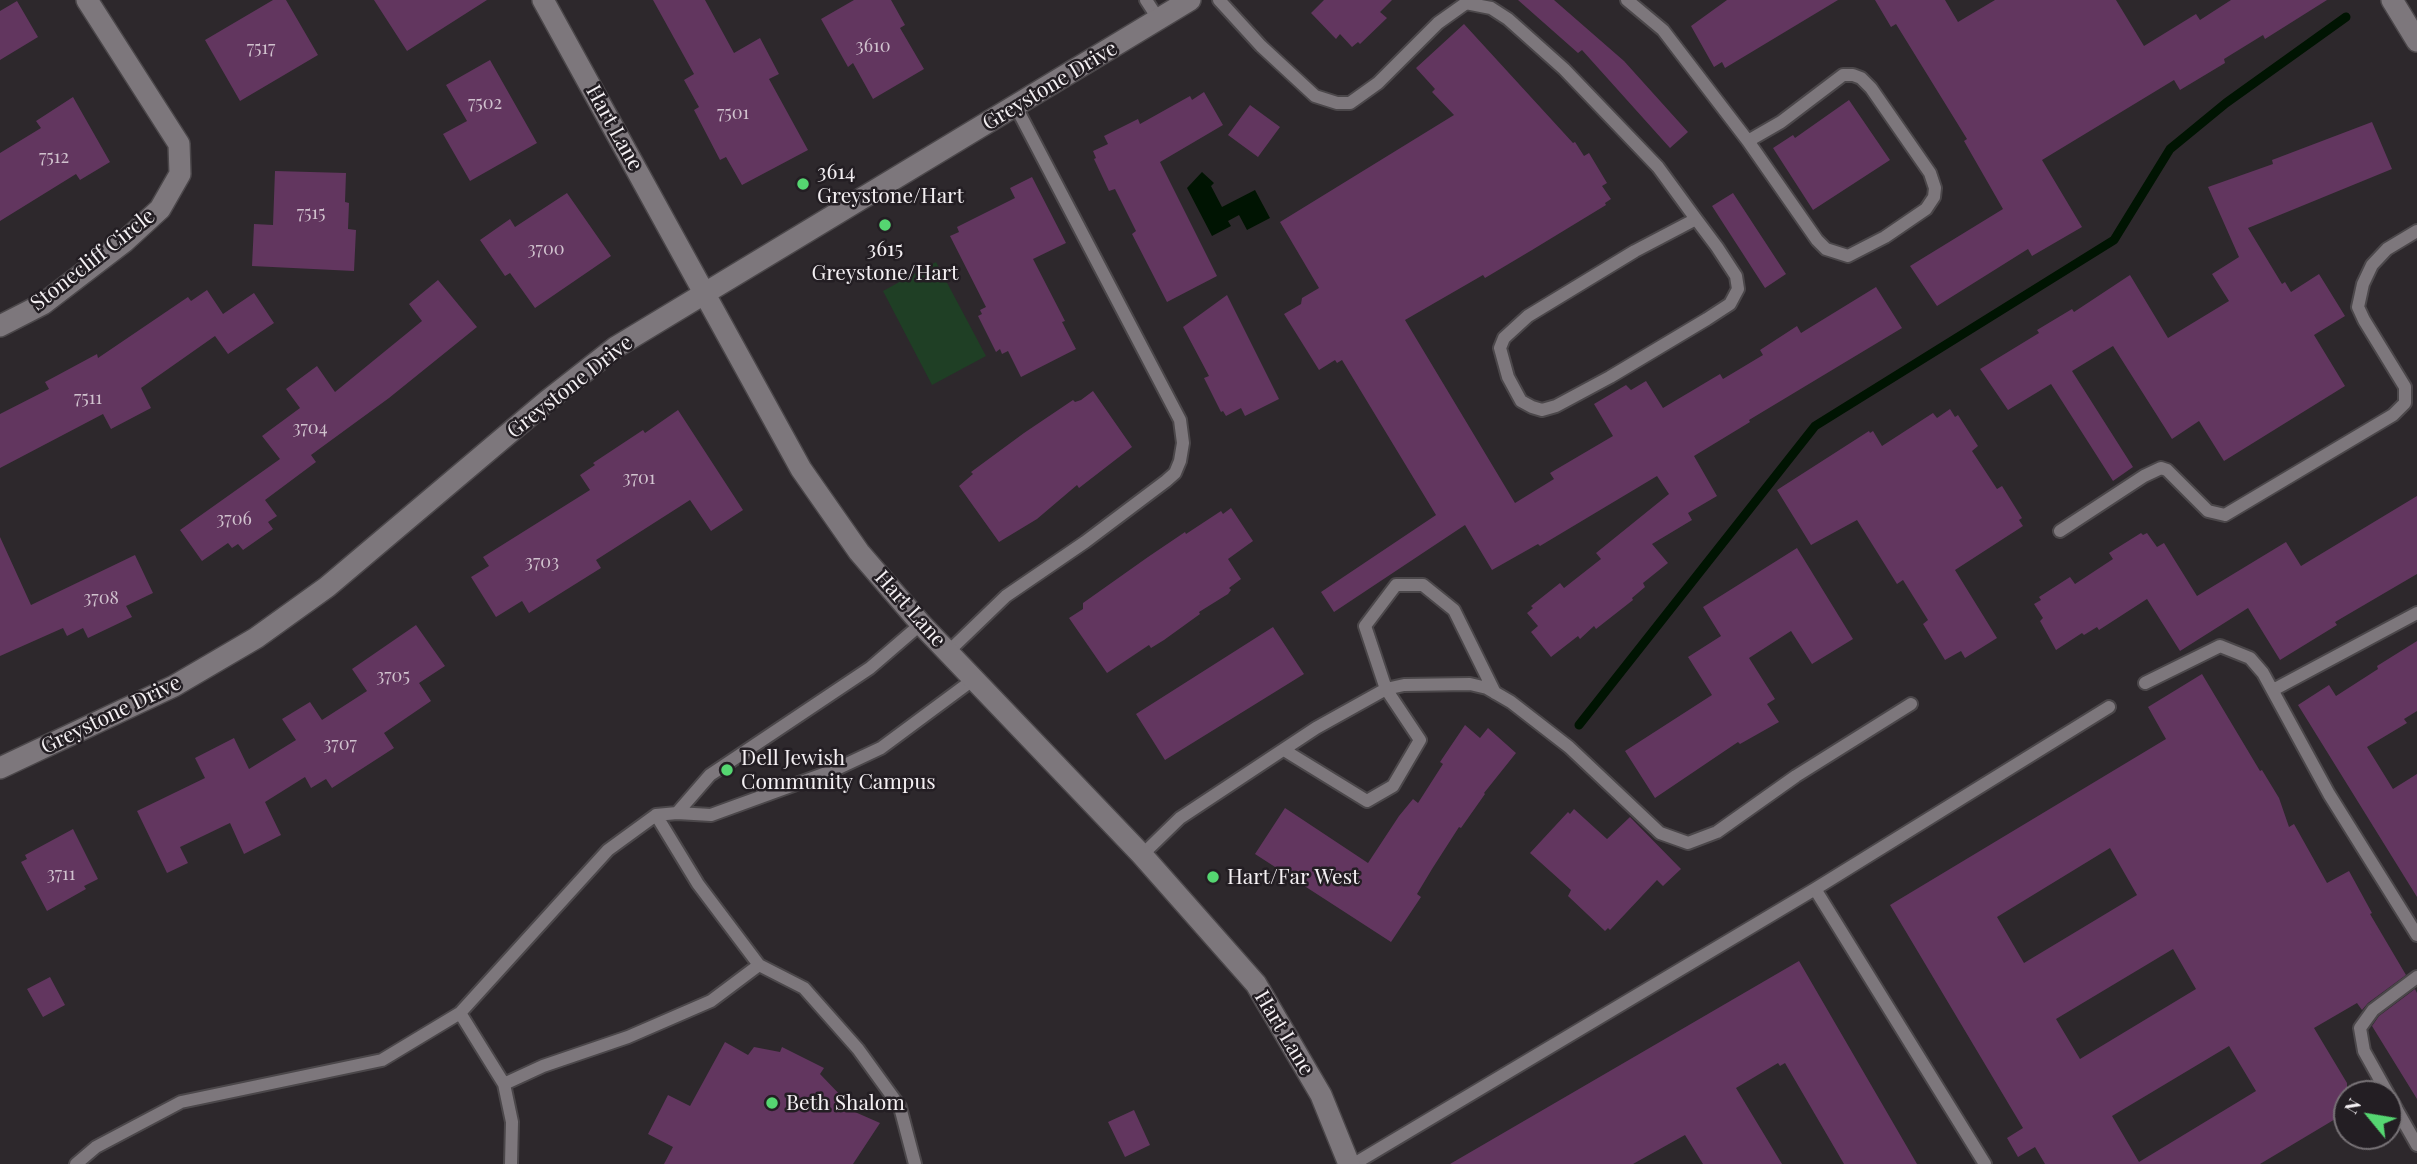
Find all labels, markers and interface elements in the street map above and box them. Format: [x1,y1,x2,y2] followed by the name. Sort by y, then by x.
[856,35,890,57] house number: 3610
[978,36,1122,136] street label: Greystone Drive
[247,37,275,59] house number: 7517
[580,81,648,175] street label: Hart Lane
[468,92,502,114] house number: 7502
[717,102,749,124] house number: 7501
[39,146,69,168] house number: 7512
[817,159,964,209] place label: 3614 Greystone/Hart
[795,176,811,192] marker: 3614 Greystone/Hart
[297,202,325,224] house number: 7515
[26,204,160,316] street label: Stonecliff Circle
[877,217,893,233] marker: 3615 Greystone/Hart
[812,236,958,286] place label: 3615 Greystone/Hart
[527,238,565,260] house number: 3700
[502,330,638,444] street label: Greystone Drive
[74,387,102,409] house number: 7511
[292,417,328,439] house number: 3704
[623,467,655,489] house number: 3701
[216,508,252,530] house number: 3706
[525,551,559,573] house number: 3703
[869,566,951,652] street label: Hart Lane
[83,587,119,609] house number: 3708
[376,665,410,687] house number: 3705
[37,670,185,760] street label: Greystone Drive
[323,733,357,755] house number: 3707
[741,745,936,795] place label: Dell Jewish Community Campus
[719,762,735,778] marker: Dell Jewish Community Campus
[47,863,75,885] house number: 3711
[1227,864,1360,890] place label: Hart/Far West
[1205,869,1221,885] marker: Hart/Far West
[1249,986,1319,1080] street label: Hart Lane
[2333,1080,2403,1150] north arrow
[786,1090,905,1116] place label: Beth Shalom
[2337,1093,2366,1118] text: N
[764,1095,780,1111] marker: Beth Shalom

